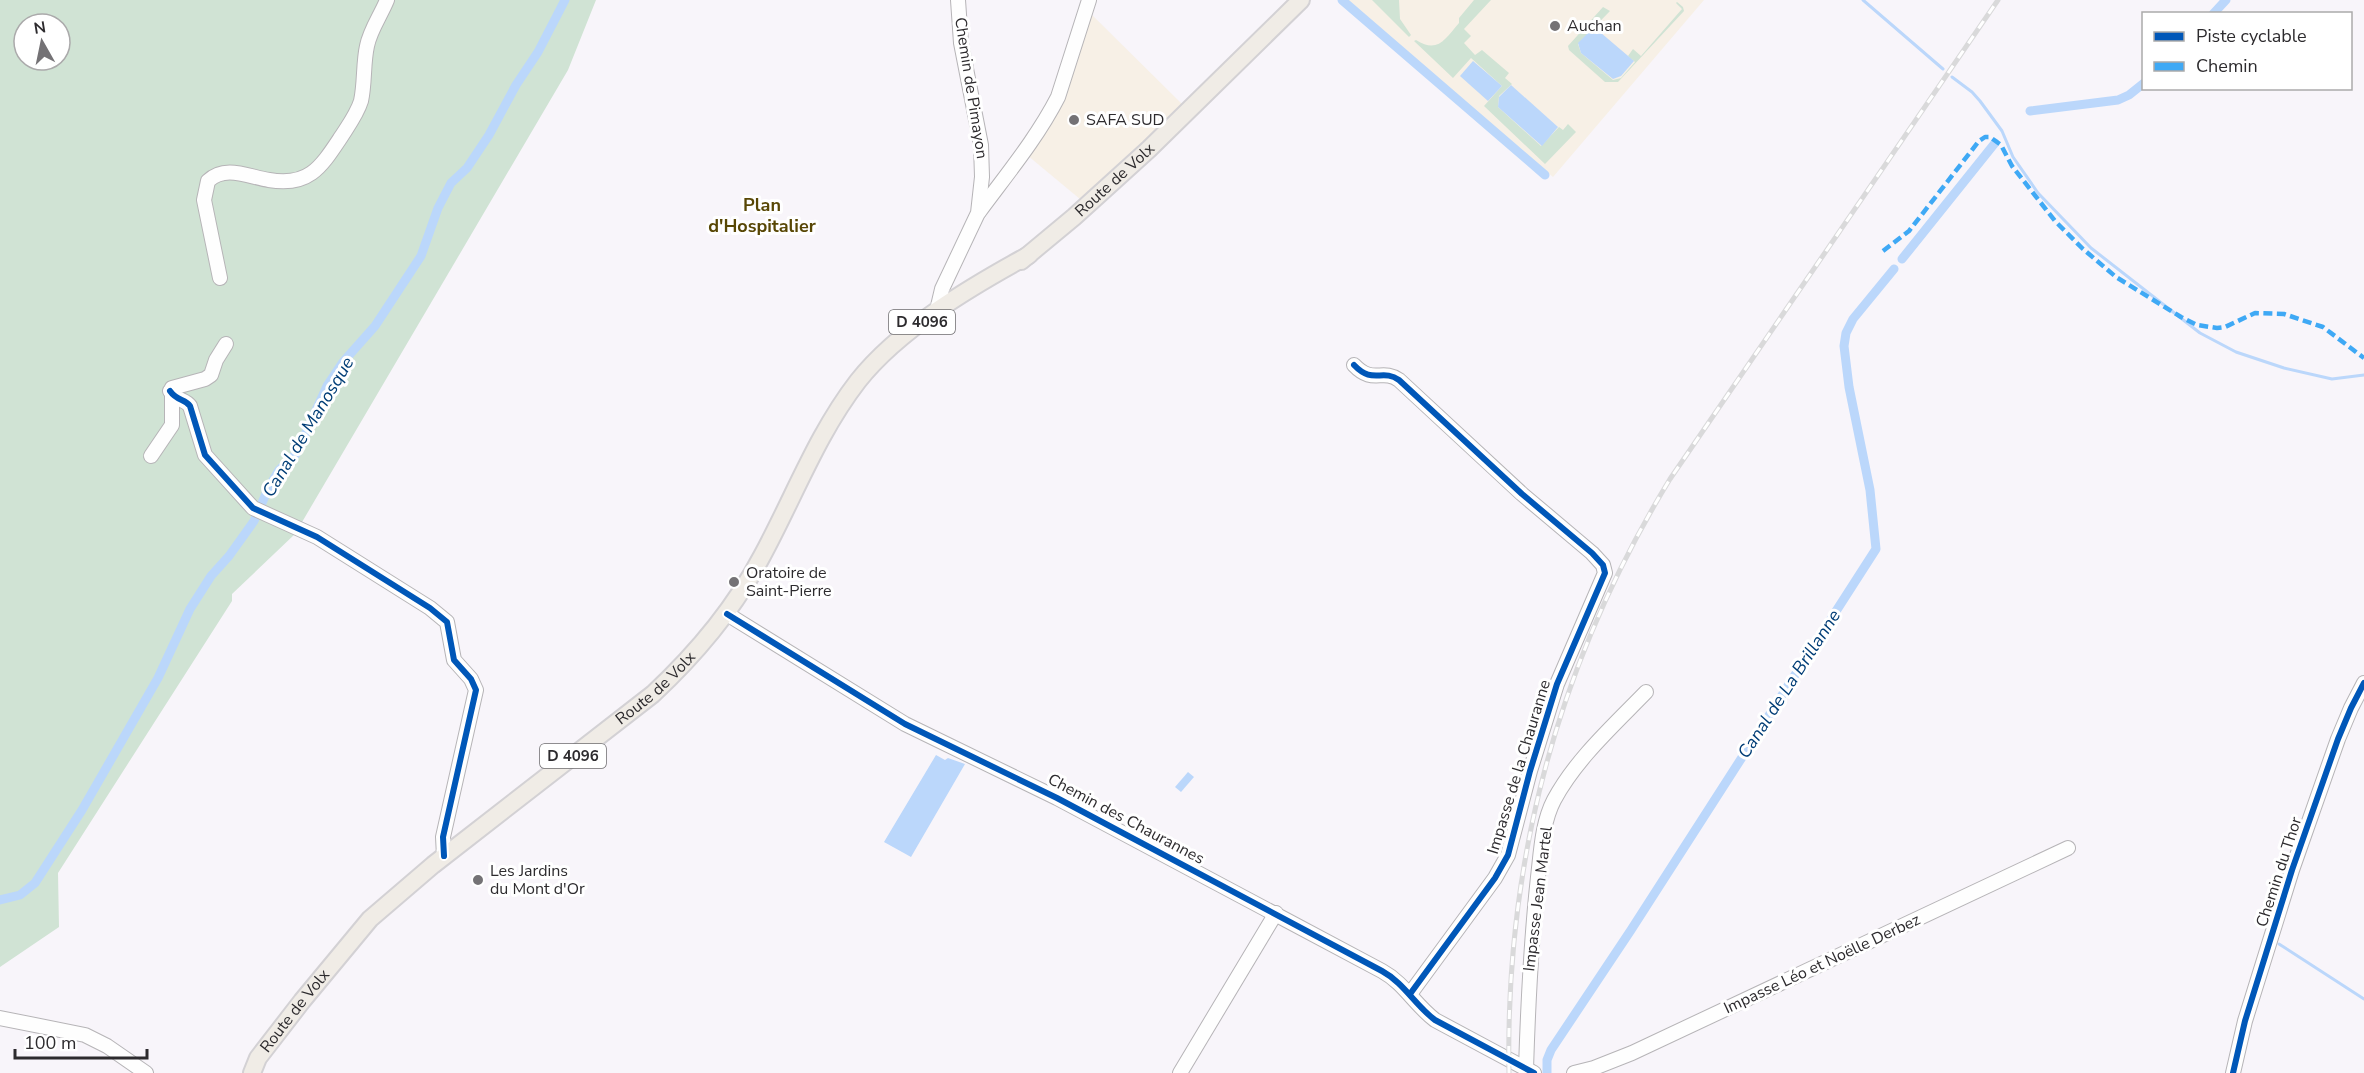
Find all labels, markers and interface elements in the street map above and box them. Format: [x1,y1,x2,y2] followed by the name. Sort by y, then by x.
[12,12,72,72] north arrow
[2142,12,2352,90] legend
[1567,15,1622,37] place label: Auchan
[32,16,47,40] text: N
[949,16,993,160] street label: Chemin de Pimayon
[1548,19,1562,33] marker: Auchan
[2196,24,2307,48] text: Piste cyclable
[2196,54,2258,78] text: Chemin
[1086,109,1164,131] place label: SAFA SUD
[1067,113,1081,127] marker: SAFA SUD
[1070,138,1160,222] street label: Route de Volx
[708,193,816,238] district label: Plan d'Hospitalier
[889,310,955,334] road number: D 4096
[257,352,360,502] water label: Canal de Manosque
[746,562,832,602] place label: Oratoire de Saint-Pierre
[727,575,741,589] marker: Oratoire de Saint-Pierre
[1732,605,1846,763] water label: Canal de La Brillanne
[611,646,701,730] street label: Route de Volx
[1482,677,1556,857] street label: Impasse de la Chauranne
[540,744,606,768] road number: D 4096
[1044,768,1208,870] street label: Chemin des Chaurannes
[2251,814,2307,930] street label: Chemin du Thor
[1518,825,1558,973] street label: Impasse Jean Martel
[490,860,585,900] place label: Les Jardins du Mont d'Or
[471,873,485,887] marker: Les Jardins du Mont d'Or
[1720,909,1924,1019] street label: Impasse Léo et Noëlle Derbez
[255,964,335,1057] street label: Route de Volx
[15,1022,147,1060] scale bar
[24,1031,76,1055] text: 100 m

